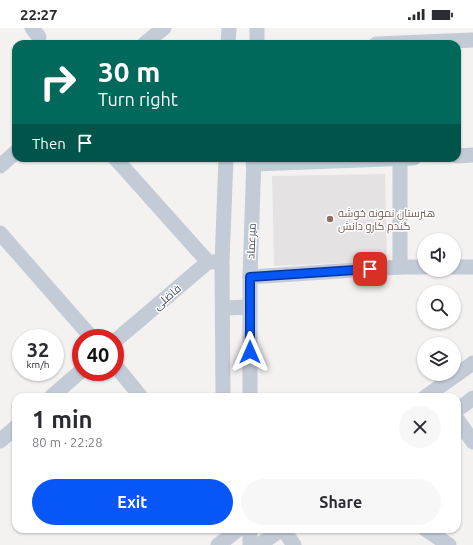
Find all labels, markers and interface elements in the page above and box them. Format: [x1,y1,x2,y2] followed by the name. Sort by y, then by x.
[20,6,58,23] text: 22:27
[32,56,84,108] icon: right
[98,56,160,87] text: 30 m
[98,89,178,109] text: Turn right
[74,132,96,154] icon: arrive
[32,135,66,152] text: Then
[338,207,435,234] place label: هنرستان نمونه خوشه گندم کارو دانش
[325,214,335,224] marker: هنرستان نمونه خوشه گندم کارو دانش
[244,223,259,259] street label: میرعماد
[417,233,461,381] map controls
[417,233,461,277] button: sound
[353,252,387,286] pin
[359,258,381,280] icon: arrive
[151,282,184,313] street label: فاضلی
[417,285,461,329] button: search
[72,329,124,381] speed limit sign: 40
[229,331,271,373] position arrow
[417,337,461,381] button: layers
[27,338,49,361] text: 32
[26,359,50,370] text: km/h
[32,406,93,433] text: 1 min
[399,406,441,448] button: close
[32,435,103,449] text: 80 m · 22:28
[32,479,233,525] button: Exit
[241,479,441,525] button: Share

